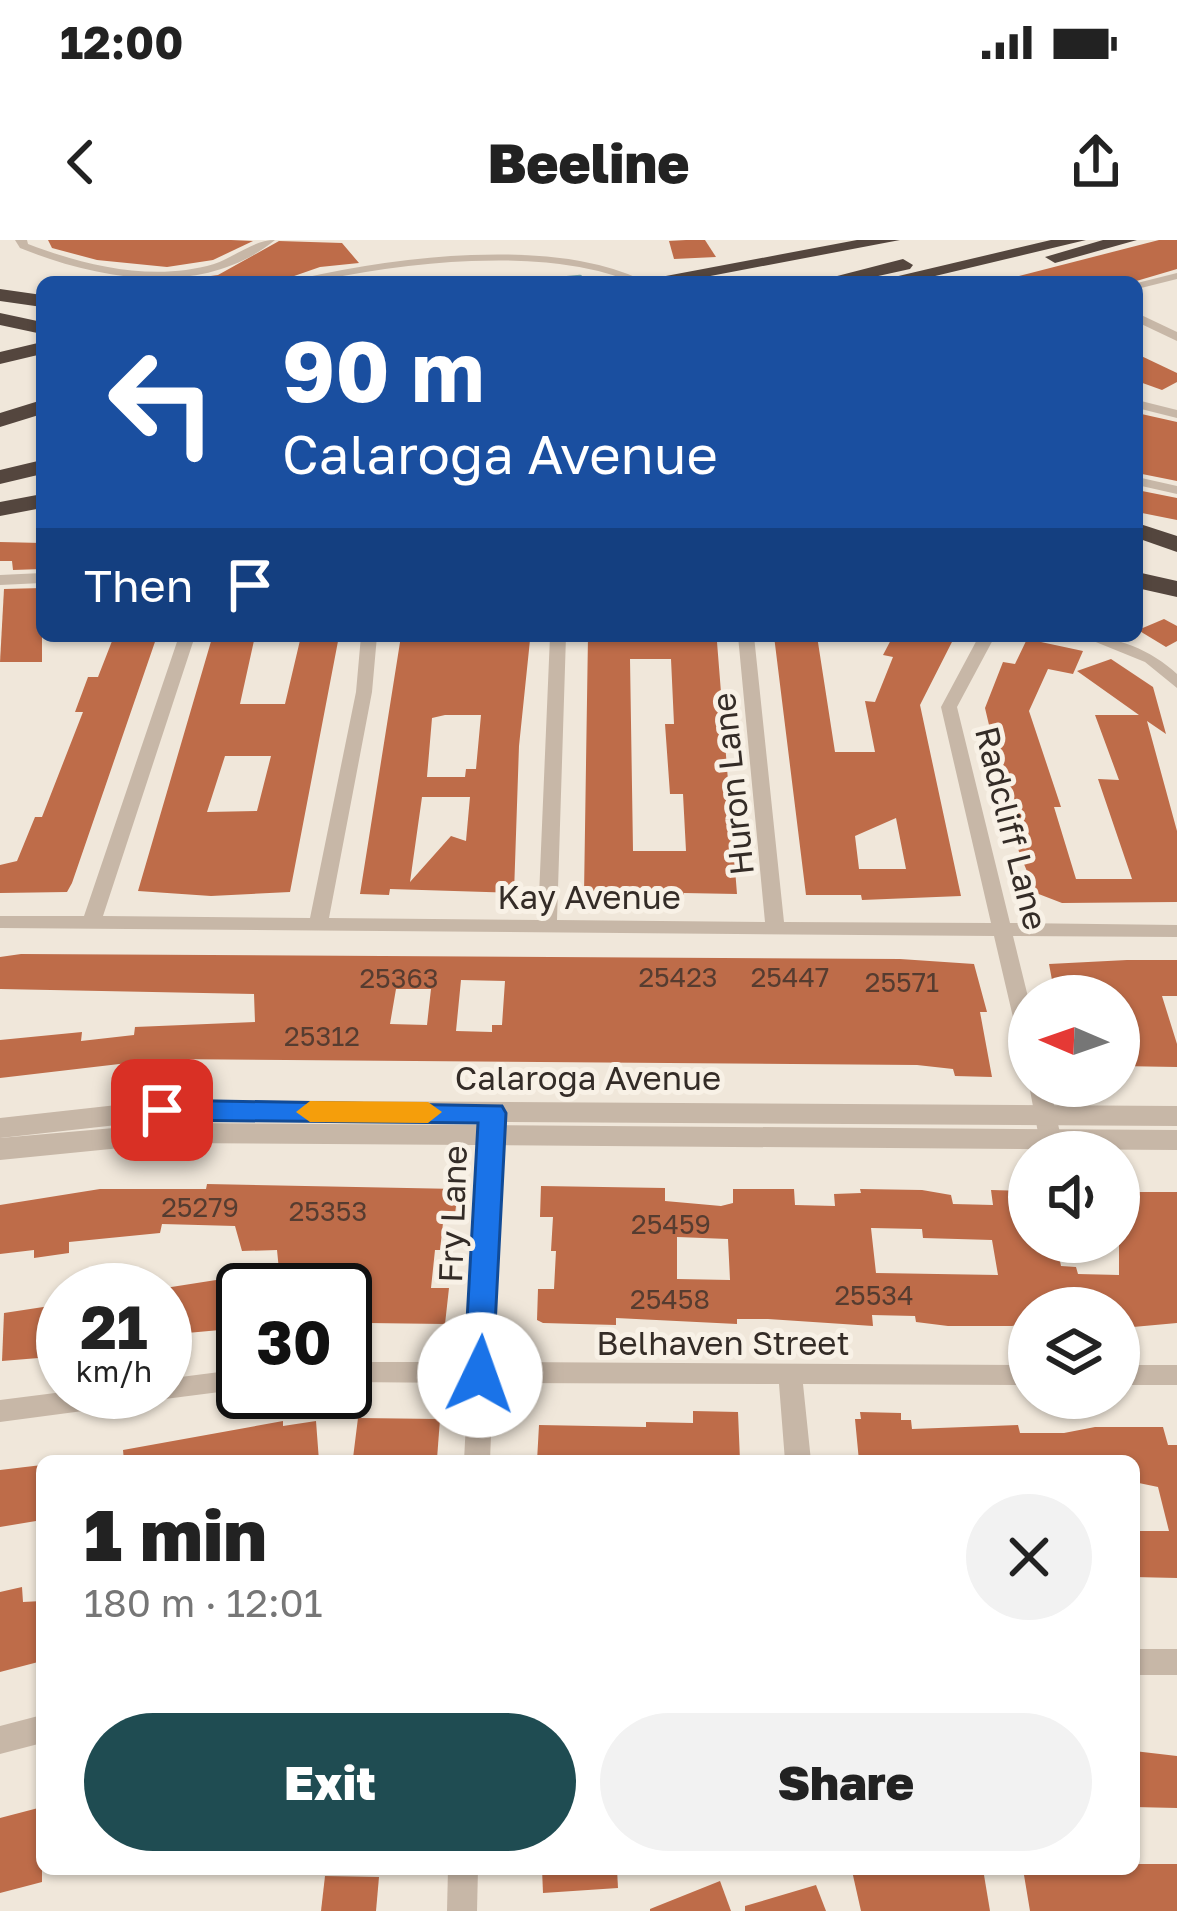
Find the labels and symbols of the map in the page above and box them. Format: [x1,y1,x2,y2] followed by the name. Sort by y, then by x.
[703,691,761,877] street label: Huron Lane
[968,722,1056,934] street label: Radcliff Lane
[497,877,681,916] street label: Kay Avenue
[638,961,718,993] house number: 25423
[751,961,829,993] house number: 25447
[359,962,439,994] house number: 25363
[865,966,939,998] house number: 25571
[1008,975,1140,1107] north arrow
[284,1020,360,1052] house number: 25312
[455,1058,721,1097] street label: Calaroga Avenue
[111,1059,213,1161] pin
[430,1145,474,1283] street label: Fry Lane
[161,1191,239,1223] house number: 25279
[289,1195,367,1227] house number: 25353
[631,1208,711,1240] house number: 25459
[216,1263,372,1419] speed limit sign: 30
[834,1279,914,1311] house number: 25534
[630,1283,710,1315] house number: 25458
[417,1312,543,1438] position arrow
[596,1323,850,1362] street label: Belhaven Street

